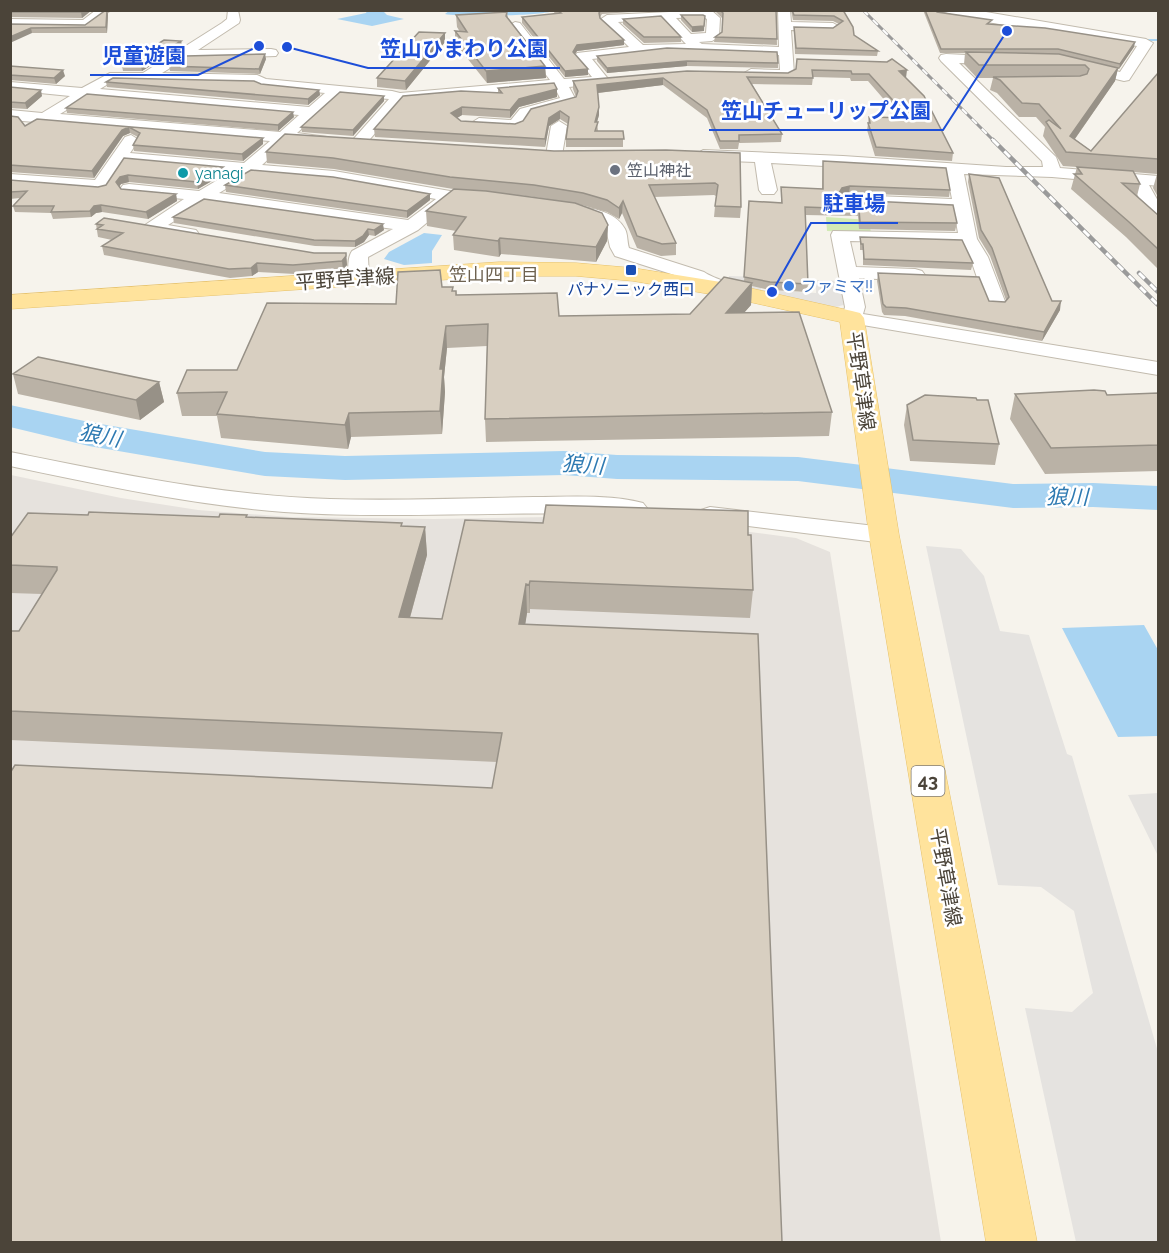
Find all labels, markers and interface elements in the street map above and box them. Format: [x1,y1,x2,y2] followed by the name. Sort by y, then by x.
[368,29,560,68] callout: 笠山ひまわり公園
[90,36,198,75] callout: 児童遊園
[380,36,548,61] text: 笠山ひまわり公園
[102,43,186,68] text: 児童遊園
[709,91,943,130] callout: 笠山チューリップ公園
[721,98,931,123] text: 笠山チューリップ公園
[627,161,691,180] place label: 笠山神社
[608,163,622,177] marker: 笠山神社
[195,164,244,183] place label: yanagi
[176,166,190,180] marker: yanagi
[811,184,898,223] callout: 駐車場
[823,191,886,216] text: 駐車場
[624,263,638,277] marker: パナソニック西口
[294,264,396,294] street label: 平野草津線
[449,264,539,285] district label: 笠山四丁目
[801,277,873,296] place label: ファミマ!!
[782,279,796,293] marker: ファミマ!!
[567,280,695,299] place label: パナソニック西口
[842,330,880,432] street label: 平野草津線
[77,419,125,452] water label: 狼川
[561,451,607,479] water label: 狼川
[1046,484,1090,509] water label: 狼川
[912,766,944,796] road number: 43
[925,826,967,928] street label: 平野草津線

